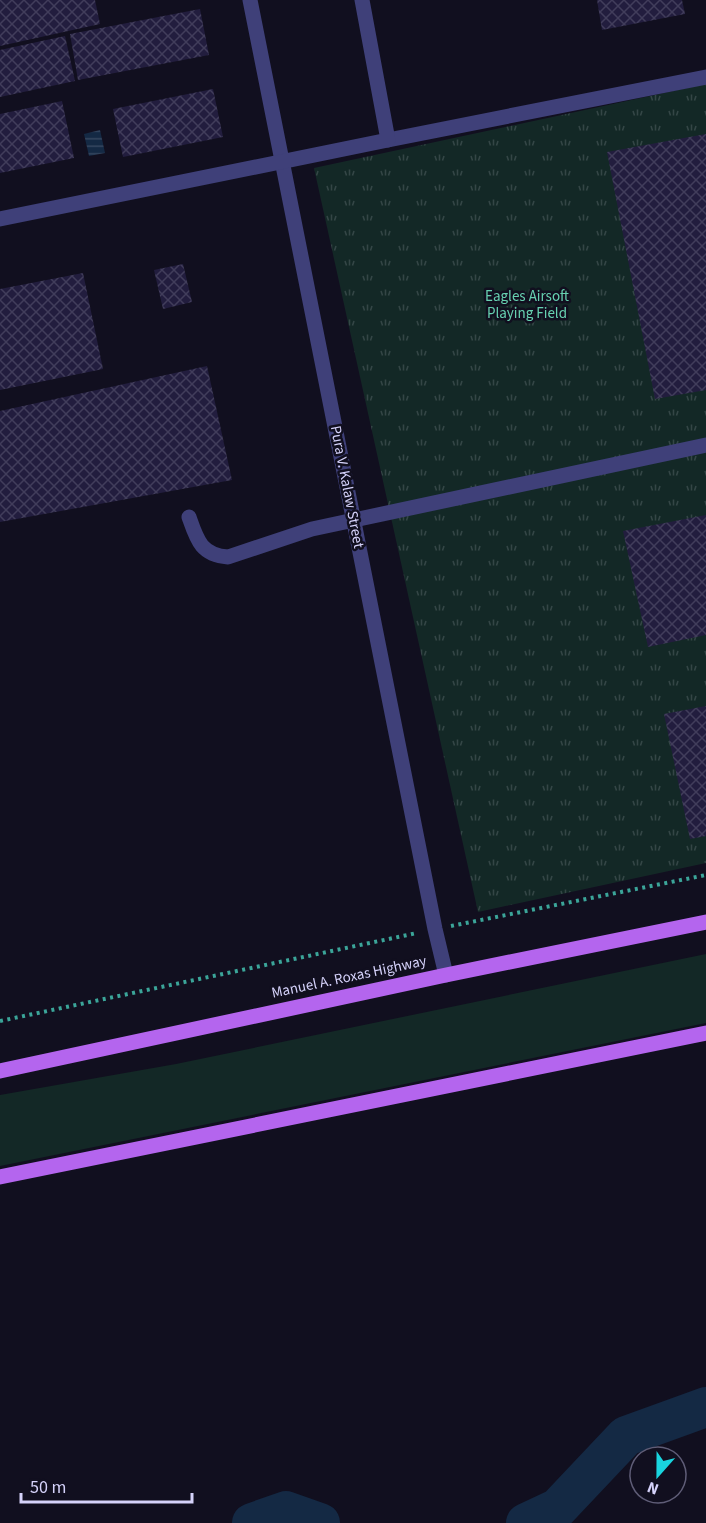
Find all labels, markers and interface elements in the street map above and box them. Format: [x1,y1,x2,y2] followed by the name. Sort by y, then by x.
[485,286,569,324] park label: Eagles Airsoft Playing Field
[325,424,369,550] street label: Pura V. Kalaw Street
[270,950,428,1004] street label: Manuel A. Roxas Highway
[628,1445,688,1505] north arrow
[21,1466,192,1504] scale bar
[30,1475,66,1500] text: 50 m
[644,1476,662,1500] text: N

